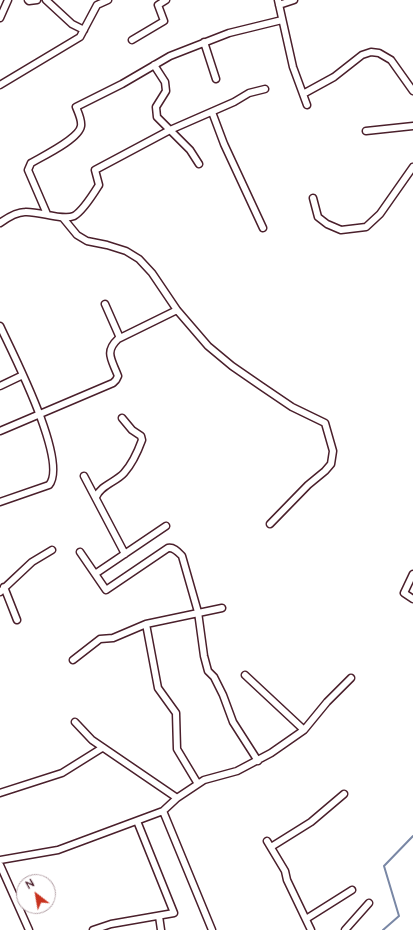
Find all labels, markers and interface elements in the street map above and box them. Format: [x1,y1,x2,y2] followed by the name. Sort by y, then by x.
[16,874,56,914] north arrow
[23,876,37,892] text: N

